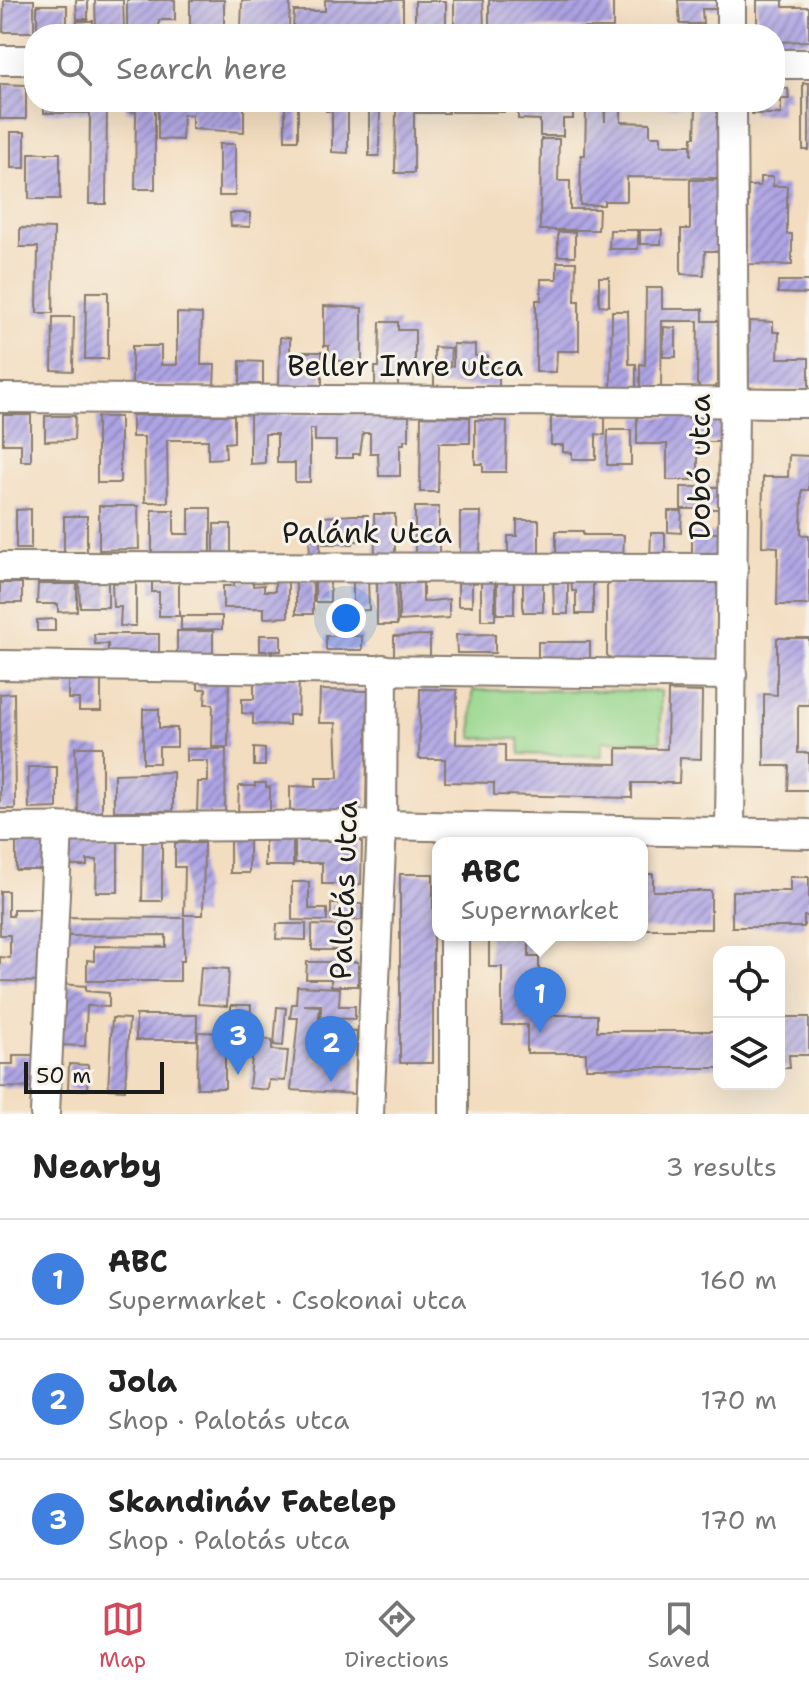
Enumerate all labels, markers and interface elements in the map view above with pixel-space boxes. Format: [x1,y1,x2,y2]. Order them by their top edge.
search box [24,24,785,112]
icon: search [52,46,96,90]
text: Search here [116,48,287,89]
street label: Beller Imre utca [287,345,523,386]
street label: Dobó utca [679,394,720,540]
street label: Palánk utca [282,512,453,553]
your location [326,598,366,638]
street label: Palotás utca [320,799,367,981]
popup [432,837,648,941]
text: ABC [461,851,521,892]
text: Supermarket [461,892,619,927]
map controls [713,946,785,1090]
button: locate [713,946,785,1018]
pin: 1 [514,967,566,1033]
pin: 3 [212,1009,264,1075]
pin: 2 [305,1016,357,1082]
button: layers [713,1018,785,1090]
scale bar [24,1058,164,1094]
text: 50 m [36,1061,91,1090]
text: Nearby [32,1143,162,1189]
text: 3 results [665,1149,777,1184]
text: ABC [108,1241,168,1282]
text: 1 [52,1262,64,1297]
text: 160 m [700,1262,777,1297]
text: Supermarket · Csokonai utca [108,1282,466,1317]
text: Jola [108,1361,177,1402]
text: 2 [49,1382,67,1417]
text: 170 m [700,1382,777,1417]
text: Shop · Palotás utca [108,1402,349,1437]
text: Skandináv Fatelep [108,1481,396,1522]
text: 3 [49,1502,67,1537]
text: 170 m [700,1502,777,1537]
text: Shop · Palotás utca [108,1522,349,1557]
tab: Map [99,1597,146,1674]
tab: Directions [344,1597,449,1674]
tab: Saved [647,1597,710,1674]

